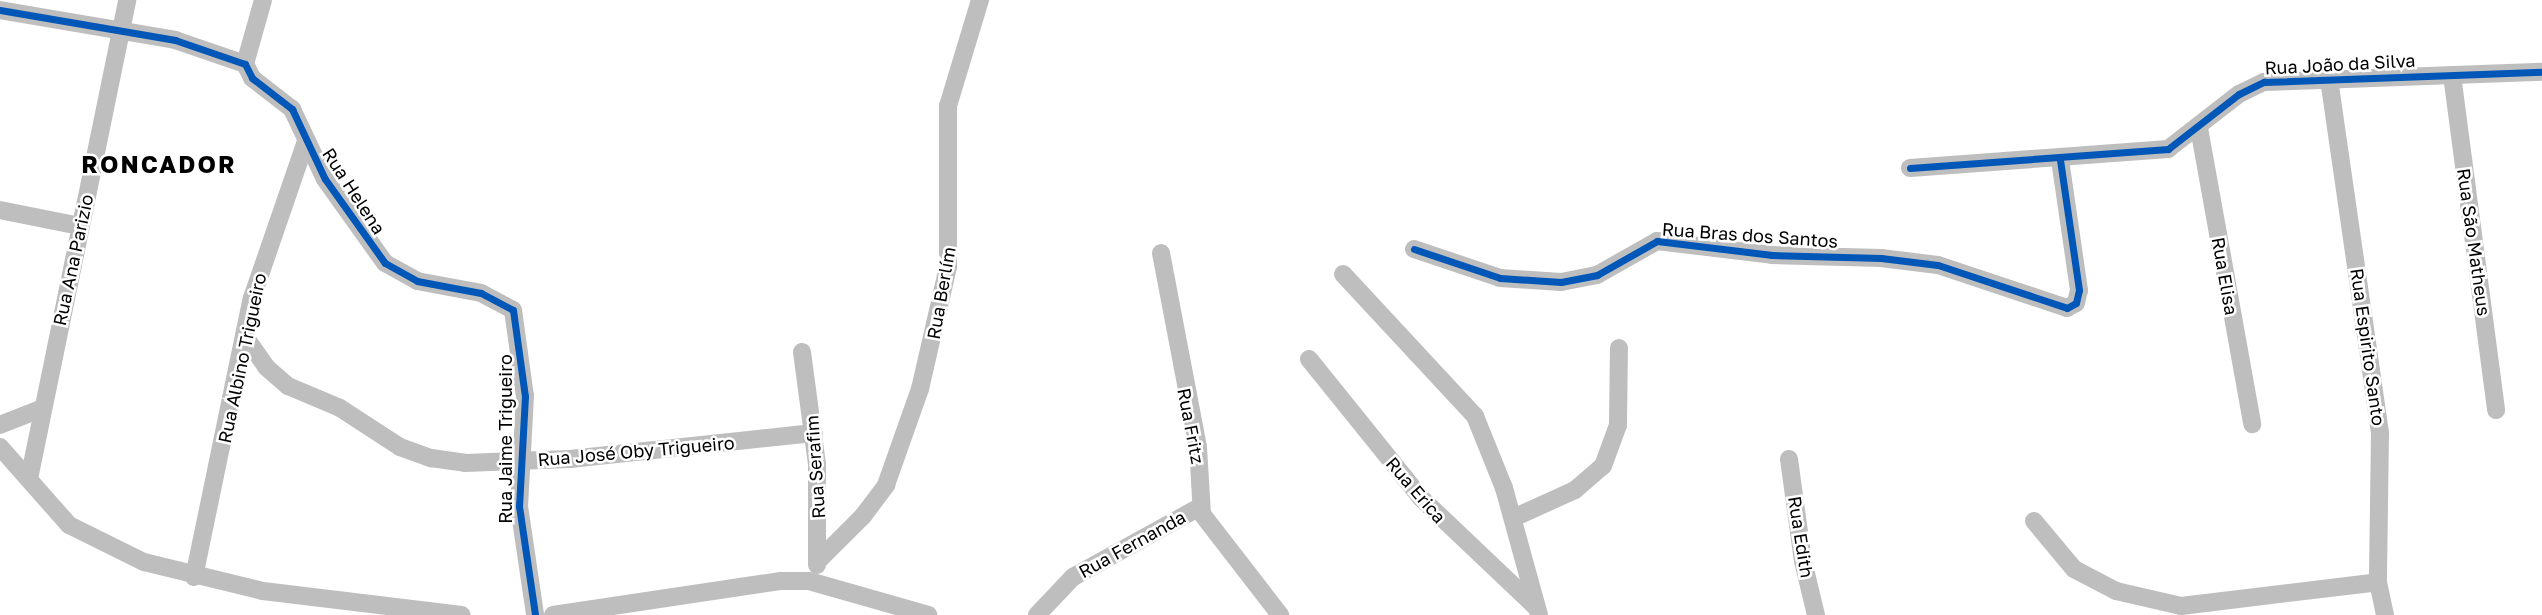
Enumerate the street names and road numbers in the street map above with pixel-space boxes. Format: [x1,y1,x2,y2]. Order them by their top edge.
street label: Rua João da Silva [2264,49,2416,79]
street label: Rua Helena [318,144,390,238]
street label: Rua São Matheus [2453,167,2495,317]
street label: Rua Ana Parizio [49,192,97,328]
street label: Rua Bras dos Santos [1661,218,1839,252]
street label: Rua Elisa [2208,235,2242,317]
street label: Rua Berlím [922,245,960,341]
street label: Rua Espirito Santo [2346,267,2390,427]
street label: Rua Albino Trigueiro [213,271,271,445]
street label: Rua Jaime Trigueiro [494,354,516,524]
street label: Rua Fritz [1173,386,1209,466]
street label: Rua Serafim [801,415,829,519]
street label: Rua José Oby Trigueiro [537,432,735,470]
street label: Rua Erica [1382,453,1450,527]
street label: Rua Edith [1784,495,1818,579]
street label: Rua Fernanda [1075,506,1189,582]

